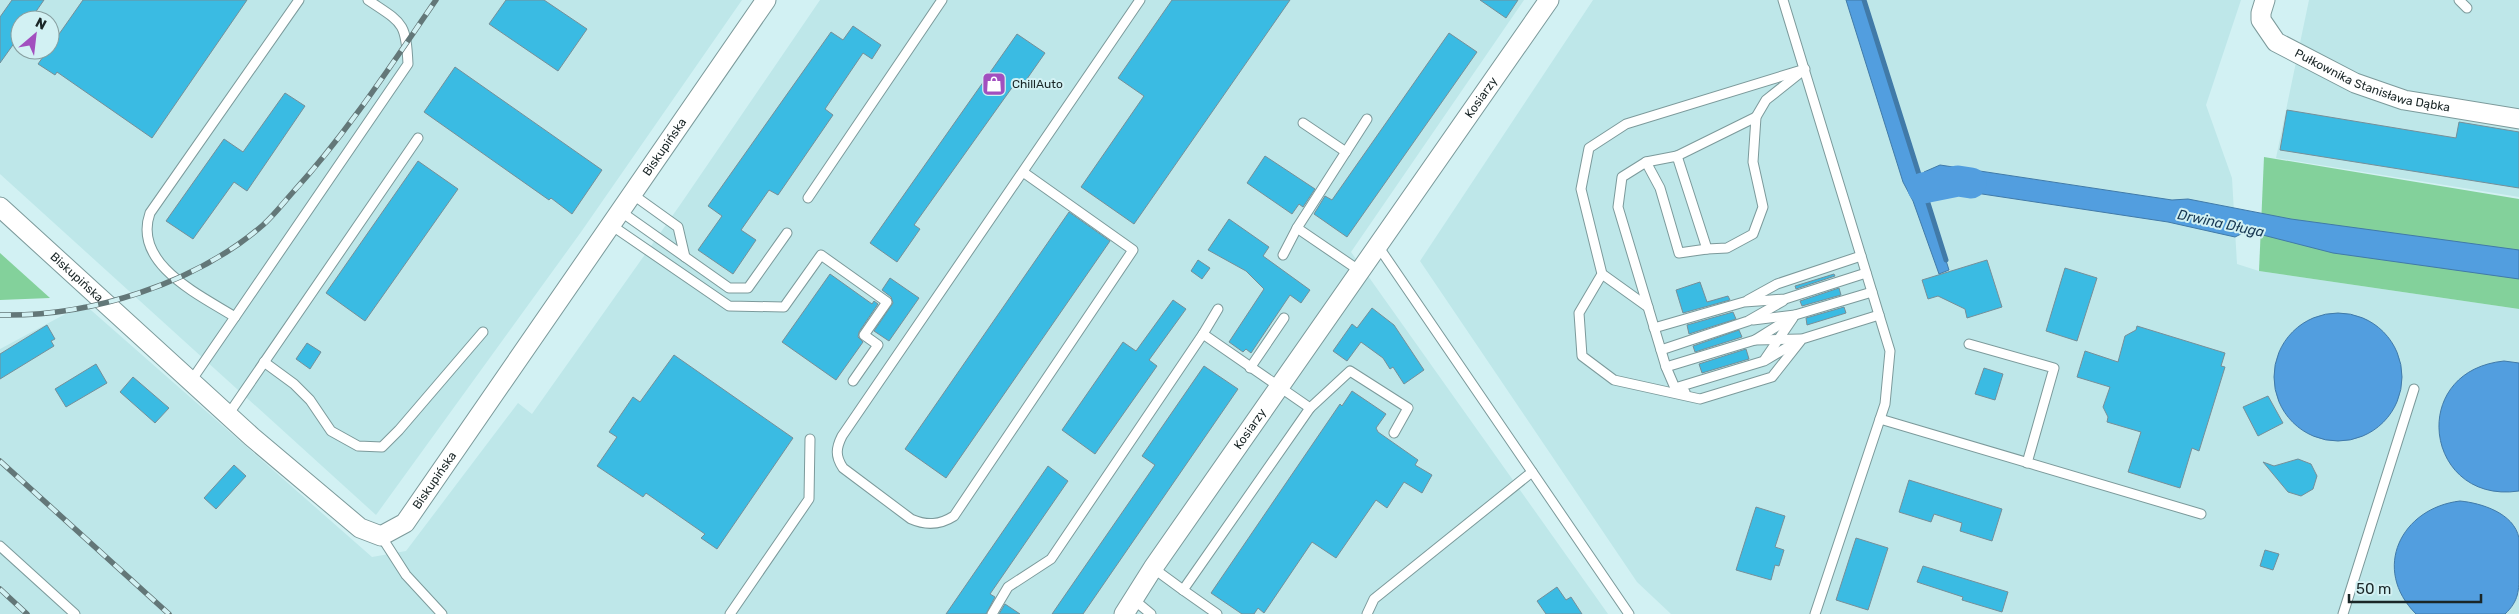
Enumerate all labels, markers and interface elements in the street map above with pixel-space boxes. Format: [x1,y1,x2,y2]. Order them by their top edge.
north arrow [10,10,60,60]
text: N [32,14,49,34]
street label: Pułkownika Stanisława Dąbka [2292,46,2451,114]
shop icon: ChillAuto [981,71,1007,97]
street label: Kosiarzy [1462,74,1500,121]
place label: ChillAuto [1012,77,1063,91]
street label: Biskupińska [640,116,689,178]
water label: Drwina Długa [2176,206,2266,241]
street label: Biskupińska [47,249,106,305]
street label: Kosiarzy [1231,405,1269,452]
street label: Biskupińska [410,449,459,512]
scale bar [2349,572,2482,604]
text: 50 m [2356,580,2391,598]

